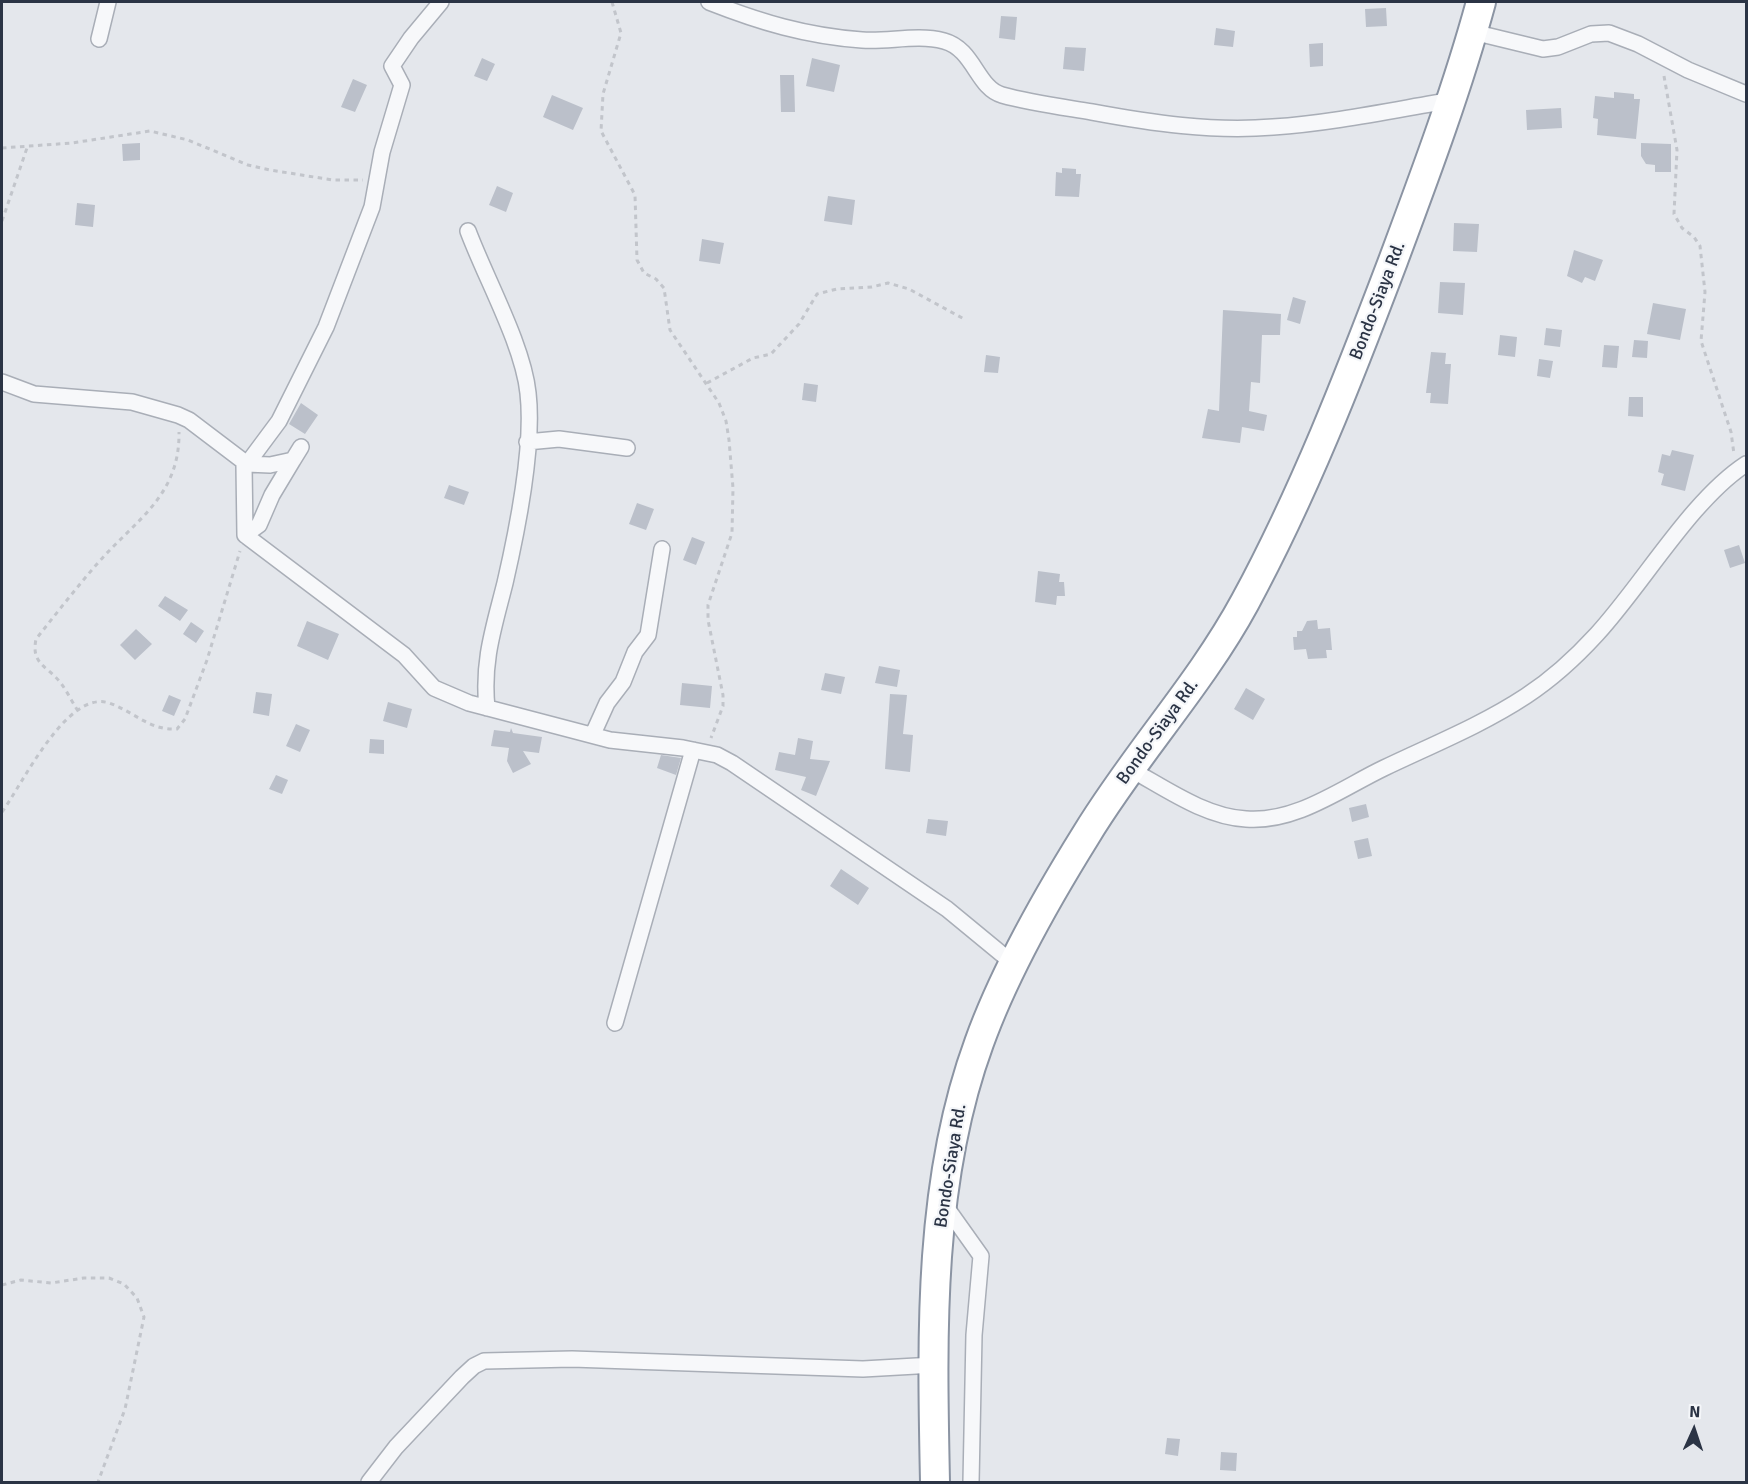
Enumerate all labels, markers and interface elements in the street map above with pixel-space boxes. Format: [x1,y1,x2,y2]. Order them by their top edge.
street label: Bondo-Siaya Rd. [1345,239,1411,363]
street label: Bondo-Siaya Rd. [1112,675,1204,789]
street label: Bondo-Siaya Rd. [931,1103,971,1229]
north arrow [1664,1400,1724,1460]
text: N [1689,1402,1701,1422]

